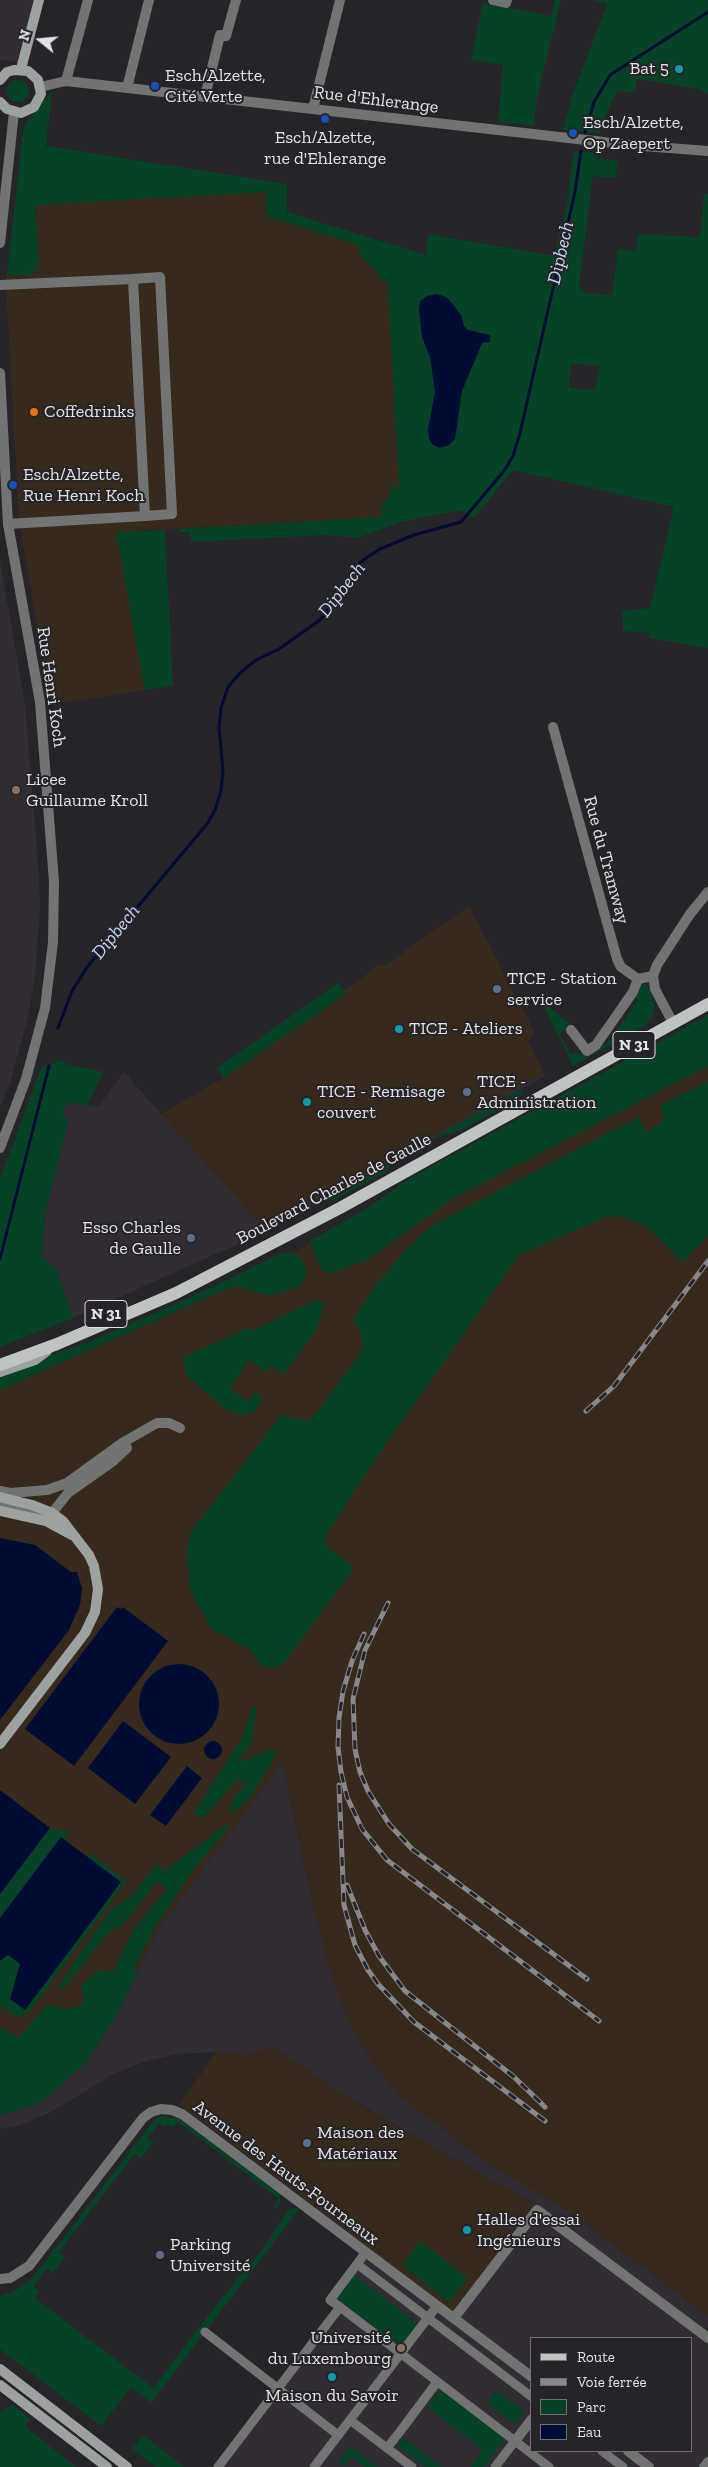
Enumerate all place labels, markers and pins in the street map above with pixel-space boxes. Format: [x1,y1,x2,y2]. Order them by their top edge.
place label: Bat 5 [629,58,669,80]
marker: Bat 5 [673,63,685,75]
place label: Esch/Alzette, Cité Verte [165,65,266,108]
marker: Esch/Alzette, Cité Verte [149,80,161,92]
place label: Esch/Alzette, Op Zaepert [583,112,684,154]
marker: Esch/Alzette, rue d'Ehlerange [319,113,331,125]
place label: Esch/Alzette, rue d'Ehlerange [264,127,386,170]
marker: Esch/Alzette, Op Zaepert [567,127,579,139]
place label: Coffedrinks [44,401,134,423]
marker: Coffedrinks [28,406,40,418]
place label: Esch/Alzette, Rue Henri Koch [23,464,144,506]
marker: Esch/Alzette, Rue Henri Koch [7,479,19,491]
place label: Licee Guillaume Kroll [26,769,148,812]
marker: Licee Guillaume Kroll [10,784,22,796]
place label: TICE - Station service [507,968,617,1011]
marker: TICE - Station service [491,983,503,995]
place label: TICE - Ateliers [409,1018,523,1040]
marker: TICE - Ateliers [393,1023,405,1035]
place label: TICE - Administration [477,1071,596,1114]
place label: TICE - Remisage couvert [317,1081,445,1124]
marker: TICE - Administration [461,1086,473,1098]
marker: TICE - Remisage couvert [301,1096,313,1108]
place label: Esso Charles de Gaulle [82,1217,181,1260]
marker: Esso Charles de Gaulle [185,1232,197,1244]
place label: Maison des Matériaux [317,2122,404,2164]
marker: Maison des Matériaux [301,2137,313,2149]
place label: Halles d'essai Ingénieurs [477,2209,580,2252]
marker: Halles d'essai Ingénieurs [461,2224,473,2236]
place label: Parking Université [170,2234,251,2276]
marker: Parking Université [154,2249,166,2261]
place label: Université du Luxembourg [268,2327,391,2370]
marker: Université du Luxembourg [395,2342,407,2354]
marker: Maison du Savoir [326,2371,338,2383]
place label: Maison du Savoir [265,2385,399,2407]

